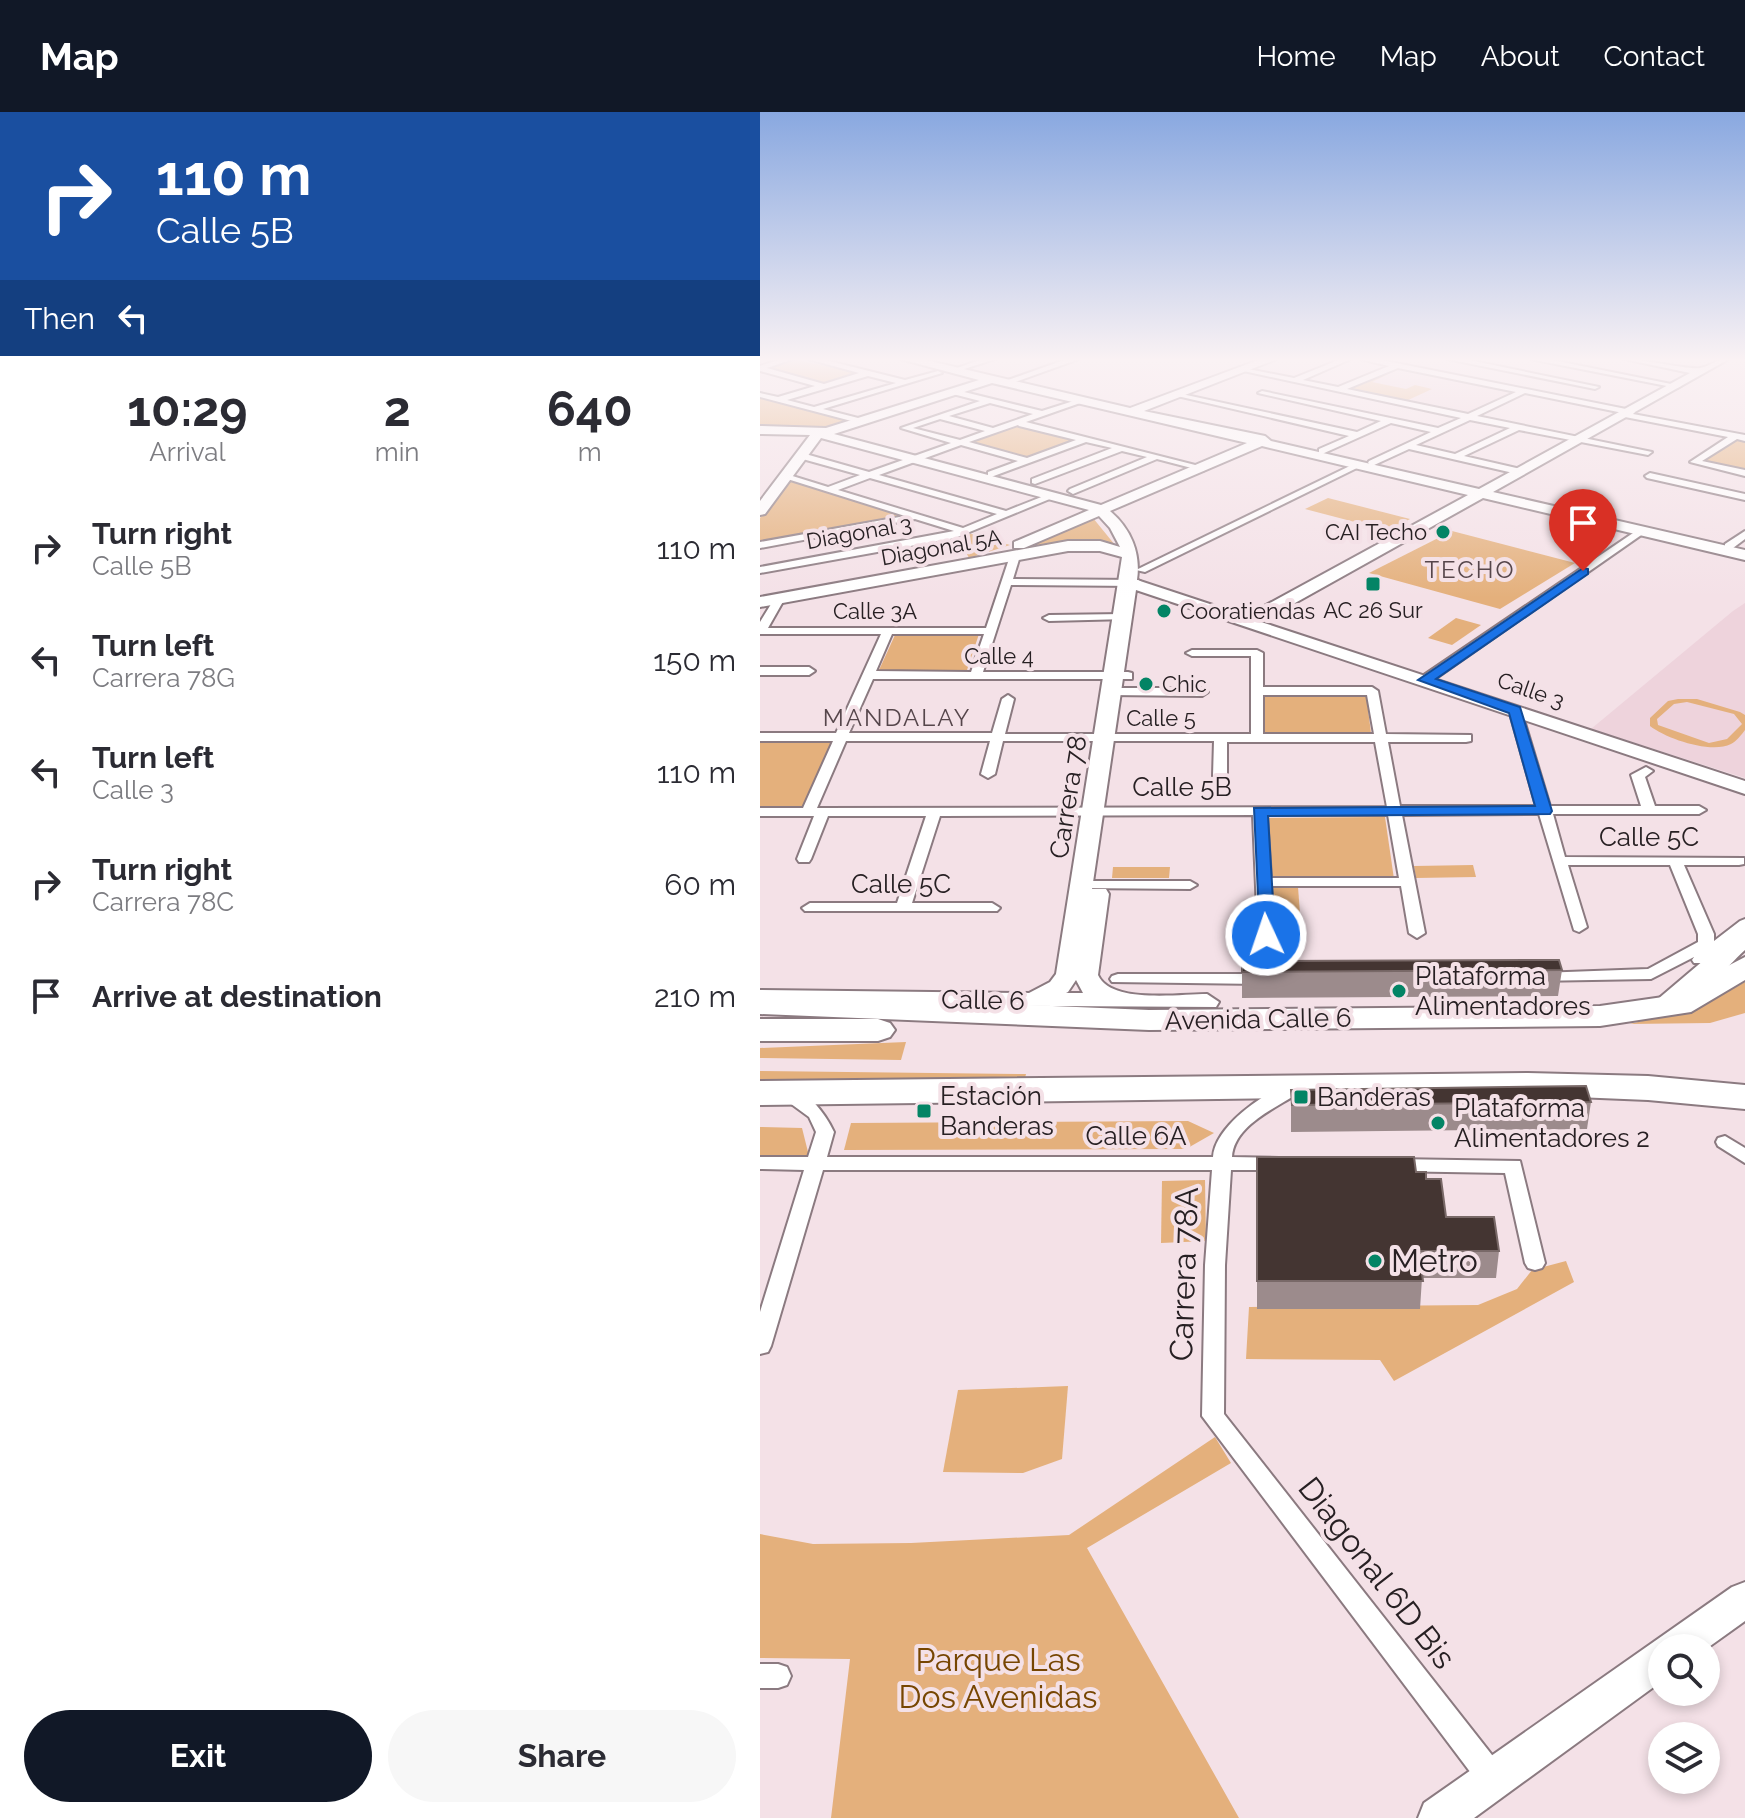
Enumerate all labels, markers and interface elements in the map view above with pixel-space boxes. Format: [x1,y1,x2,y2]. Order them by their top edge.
text: Map [40,34,119,79]
text: Home [1256,40,1336,73]
text: Map [1380,40,1437,73]
text: About [1481,40,1560,73]
text: Contact [1604,40,1705,73]
text: 110 m [156,142,311,208]
icon: right [24,144,128,248]
text: Calle 5B [156,209,294,251]
icon: left [111,296,155,340]
text: Then [24,301,95,336]
text: 10:29 [127,381,248,437]
text: 2 [384,381,411,437]
text: 640 [547,381,633,437]
text: Arrival [149,437,226,467]
text: min [375,437,420,467]
text: m [578,437,602,467]
pin [1549,489,1617,571]
icon: arrive [1561,501,1605,545]
street label: Diagonal 3 [804,510,914,554]
text: Turn right [92,516,232,551]
place label: CAI Techo [1325,519,1427,545]
marker: CAI Techo [1434,523,1452,541]
street label: Diagonal 5A [879,524,1003,570]
icon: right [24,526,68,570]
text: 110 m [657,531,736,566]
text: Calle 5B [92,551,192,581]
district label: TECHO [1424,555,1516,584]
marker: AC 26 Sur [1364,575,1382,593]
place label: AC 26 Sur [1323,597,1423,623]
street label: Calle 3A [833,598,917,624]
place label: Cooratiendas [1180,598,1315,624]
marker: Cooratiendas [1155,602,1173,620]
text: Turn left [92,628,214,663]
icon: left [24,638,68,682]
text: 150 m [653,643,736,678]
street label: Calle 4 [964,643,1034,669]
text: Carrera 78G [92,663,235,693]
street label: Calle 3 [1494,666,1568,714]
place label: Chic [1162,671,1207,697]
marker: Chic [1137,675,1155,693]
district label: MANDALAY [823,703,971,732]
street label: Calle 5 [1126,705,1196,731]
street label: Carrera 78 [1043,733,1093,861]
text: Turn left [92,740,214,775]
icon: left [24,750,68,794]
text: 110 m [657,755,736,790]
street label: Calle 5B [1132,772,1232,802]
text: Calle 3 [92,775,174,805]
street label: Calle 5C [1599,822,1699,852]
text: Turn right [92,852,232,887]
icon: right [24,862,68,906]
text: 60 m [664,867,736,902]
street label: Calle 5C [851,869,951,899]
text: Carrera 78C [92,887,234,917]
position arrow [1224,893,1308,977]
place label: Plataforma Alimentadores [1415,961,1591,1021]
icon: arrive [24,974,68,1018]
text: Arrive at destination [92,979,382,1014]
text: 210 m [654,979,736,1014]
marker: Plataforma Alimentadores [1390,982,1408,1000]
street label: Calle 6 [941,984,1025,1016]
street label: Avenida Calle 6 [1164,1002,1352,1036]
place label: Estación Banderas [940,1081,1054,1141]
place label: Banderas [1317,1082,1431,1112]
marker: Banderas [1292,1088,1310,1106]
place label: Plataforma Alimentadores 2 [1454,1093,1650,1153]
marker: Estación Banderas [915,1102,933,1120]
marker: Plataforma Alimentadores 2 [1429,1114,1447,1132]
street label: Calle 6A [1086,1121,1187,1151]
street label: Carrera 78A [1162,1186,1205,1362]
place label: Metro [1391,1242,1478,1279]
marker: Metro [1366,1252,1384,1270]
street label: Diagonal 6D Bis [1291,1470,1463,1676]
map controls [1648,1634,1720,1794]
button: search [1648,1634,1720,1706]
park label: Parque Las Dos Avenidas [899,1641,1097,1715]
button: Exit [24,1710,372,1802]
button: Share [388,1710,736,1802]
button: layers [1648,1722,1720,1794]

